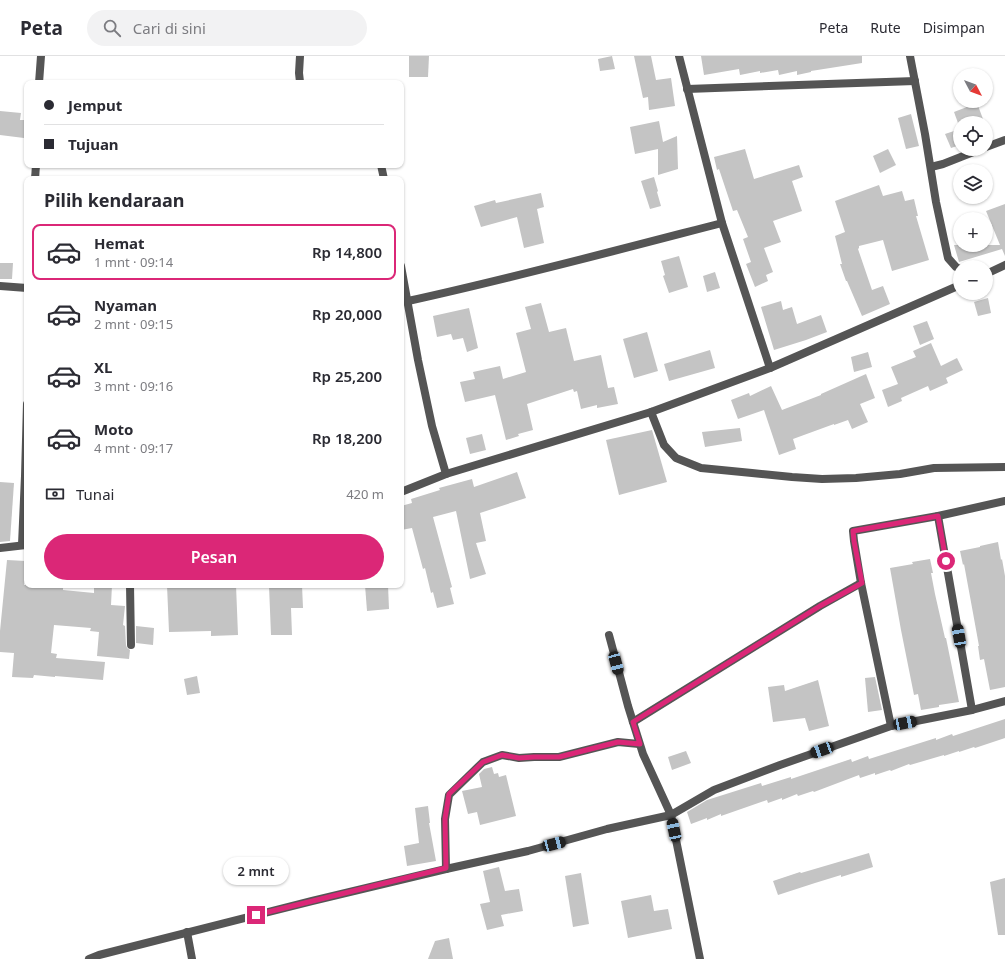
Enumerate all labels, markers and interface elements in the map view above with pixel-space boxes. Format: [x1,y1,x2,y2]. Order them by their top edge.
search box [87,10,367,46]
text: Peta [20,15,63,41]
icon: search [101,17,123,39]
text: Cari di sini [133,18,206,38]
text: Peta [819,18,848,37]
text: Rute [870,18,901,37]
text: Disimpan [923,18,985,37]
north arrow [953,68,993,108]
map controls [953,68,993,300]
text: Jemput [68,95,122,115]
button: locate [953,116,993,156]
text: Tujuan [68,134,119,154]
button: layers [953,164,993,204]
text: Pilih kendaraan [44,188,184,212]
button: + [953,212,993,252]
text: Hemat [94,233,145,253]
icon: car [46,234,82,270]
text: Rp 14,800 [312,242,382,262]
text: 1 mnt · 09:14 [94,253,173,271]
button: − [953,260,993,300]
text: Nyaman [94,295,157,315]
icon: car [46,296,82,332]
text: Rp 20,000 [312,304,382,324]
text: 2 mnt · 09:15 [94,315,173,333]
text: XL [94,357,112,377]
icon: car [46,358,82,394]
text: Rp 25,200 [312,366,382,386]
text: 3 mnt · 09:16 [94,377,173,395]
text: Moto [94,419,133,439]
icon: car [46,420,82,456]
text: Rp 18,200 [312,428,382,448]
text: 4 mnt · 09:17 [94,439,173,457]
icon: cash [44,483,66,505]
text: Tunai [76,484,114,504]
text: 420 m [346,485,384,503]
button: Pesan [44,534,384,580]
route start [937,552,955,570]
car [951,623,967,649]
car [607,650,625,676]
car [892,715,918,731]
car [809,740,835,760]
car [666,817,682,843]
car [541,835,567,853]
callout: 2 mnt [223,857,289,885]
text: 2 mnt [238,862,274,880]
route end [247,906,265,924]

